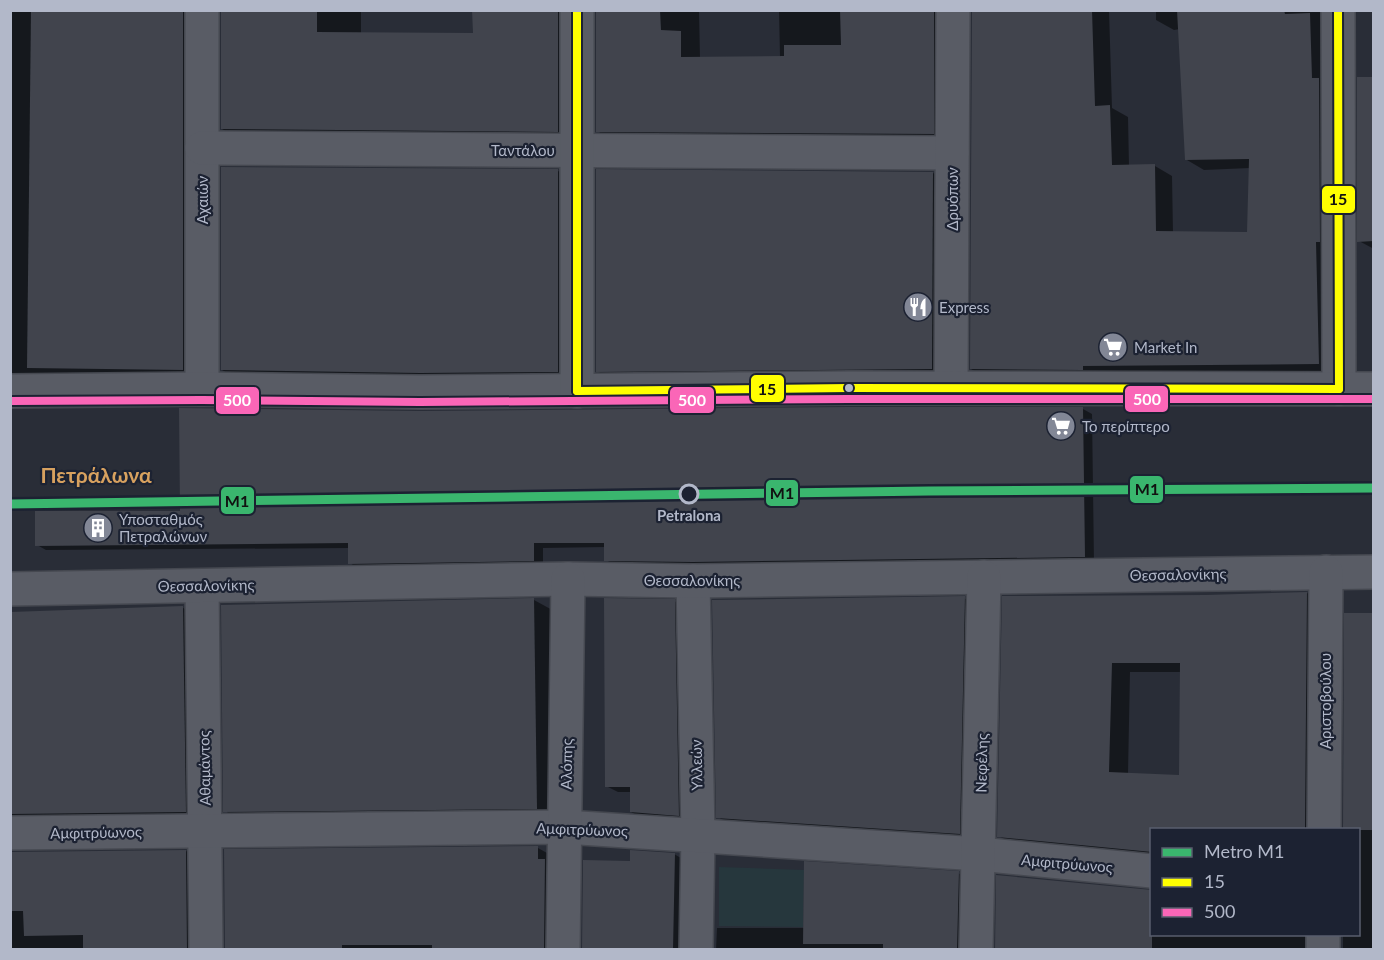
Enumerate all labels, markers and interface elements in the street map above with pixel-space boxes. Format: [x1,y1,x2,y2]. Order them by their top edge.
street label: Ταντάλου [491,141,555,159]
street label: Δρυόπων [943,167,961,231]
street label: Αχαιών [193,175,211,224]
line badge: 15 [1321,185,1356,214]
text: 15 [1329,189,1347,208]
restaurant icon: Express [902,291,934,323]
place label: Express [939,298,990,316]
supermarket icon: Market In [1097,331,1129,363]
place label: Market In [1134,338,1197,356]
line badge: 15 [750,374,785,403]
text: 15 [758,379,776,398]
unlabelled marker [843,382,855,394]
line badge: 500 [1124,385,1169,413]
line badge: 500 [215,386,260,415]
line badge: 500 [669,386,715,414]
text: 500 [1133,389,1161,408]
text: 500 [223,390,251,409]
text: 500 [678,390,706,409]
supermarket icon: Το περίπτερο [1045,410,1077,442]
place label: Το περίπτερο [1082,417,1170,435]
district label: Πετράλωνα [40,462,152,487]
line badge: Μ1 [1129,475,1164,504]
line badge: Μ1 [765,479,799,507]
text: Μ1 [1135,479,1159,498]
text: Μ1 [770,483,794,502]
marker: Petralona [679,484,699,504]
line badge: Μ1 [220,486,255,515]
text: Μ1 [225,491,249,510]
place label: Petralona [657,506,721,524]
place label: Υποσταθμός Πετραλώνων [119,510,207,545]
building icon: Υποσταθμός Πετραλώνων [82,512,114,544]
street label: Θεσσαλονίκης [1130,564,1226,584]
street label: Θεσσαλονίκης [644,571,740,589]
street label: Θεσσαλονίκης [158,575,254,595]
street label: Αριστοβούλου [1316,653,1334,749]
street label: Αθαμάντος [194,730,214,806]
street label: Νεφέλης [971,733,991,793]
street label: Αλόπης [557,738,575,790]
street label: Υλλεών [687,739,705,791]
street label: Αμφιτρύωνος [536,818,628,840]
street label: Αμφιτρύωνος [50,822,142,842]
legend [1150,828,1360,936]
text: Metro Μ1 [1204,840,1284,862]
street label: Αμφιτρύωνος [1021,850,1113,876]
text: 15 [1204,870,1225,892]
text: 500 [1204,900,1235,922]

